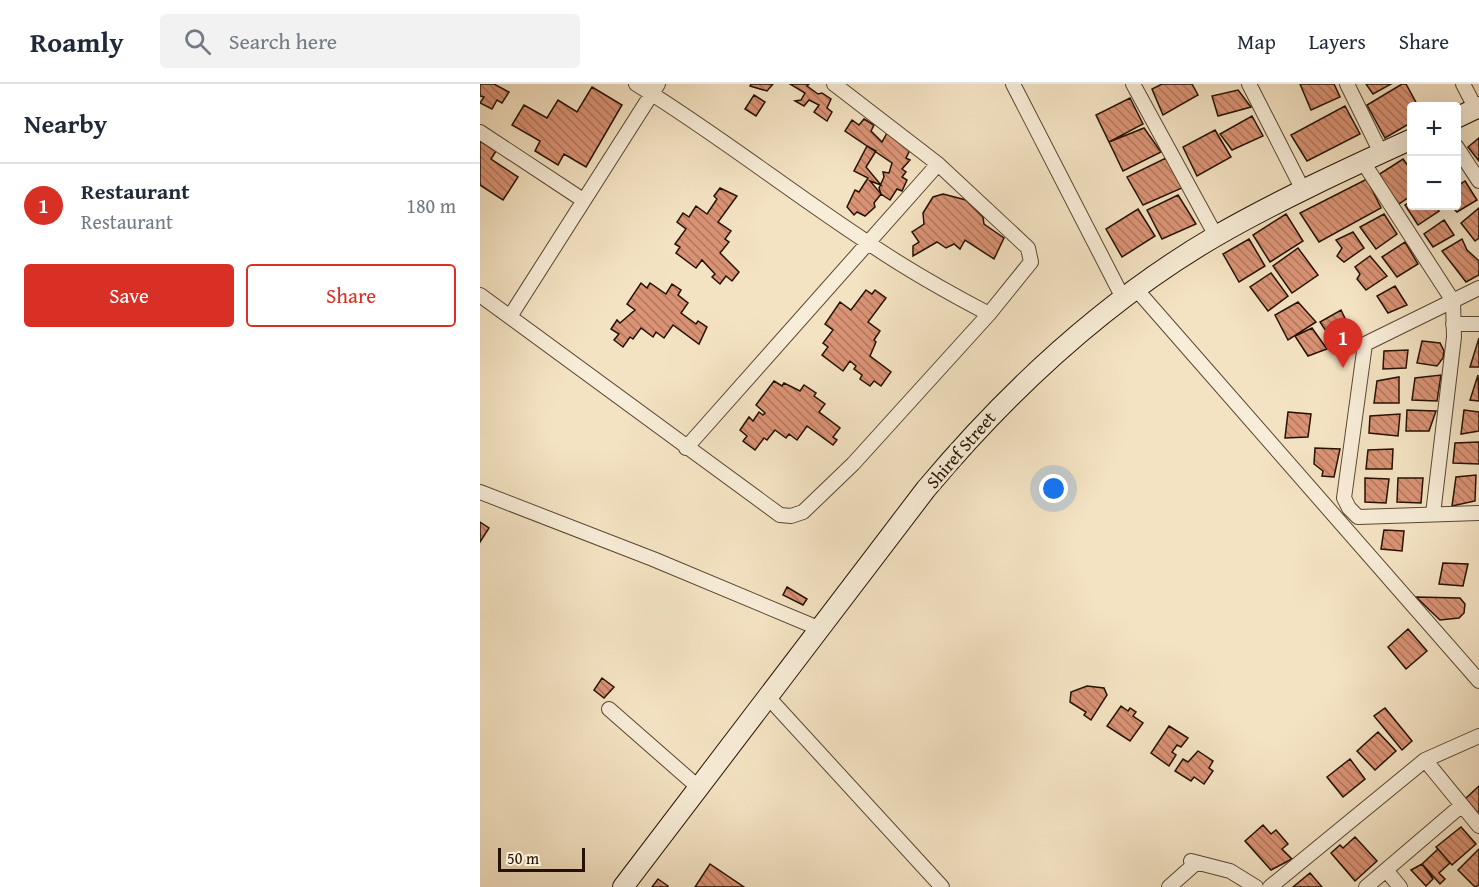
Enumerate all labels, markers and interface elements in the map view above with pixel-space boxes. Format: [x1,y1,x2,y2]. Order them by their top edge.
search box [160,14,580,68]
text: Roamly [30,21,124,62]
icon: search [181,25,214,58]
text: Search here [229,25,337,57]
text: Map [1237,26,1276,57]
text: Layers [1309,26,1366,57]
text: Share [1399,26,1449,57]
map controls [1407,102,1461,210]
button: + [1407,102,1461,156]
text: Nearby [24,104,107,143]
button: − [1407,156,1461,210]
text: Restaurant [81,175,190,207]
text: 1 [38,191,49,220]
text: 180 m [406,191,456,220]
text: Restaurant [81,207,173,236]
button: Save [24,264,234,327]
button: Share [246,264,456,327]
pin: 1 [1324,318,1362,368]
street label: Shiref Street [919,405,1002,494]
your location [1039,474,1068,503]
scale bar [498,845,585,872]
text: 50 m [507,846,539,870]

